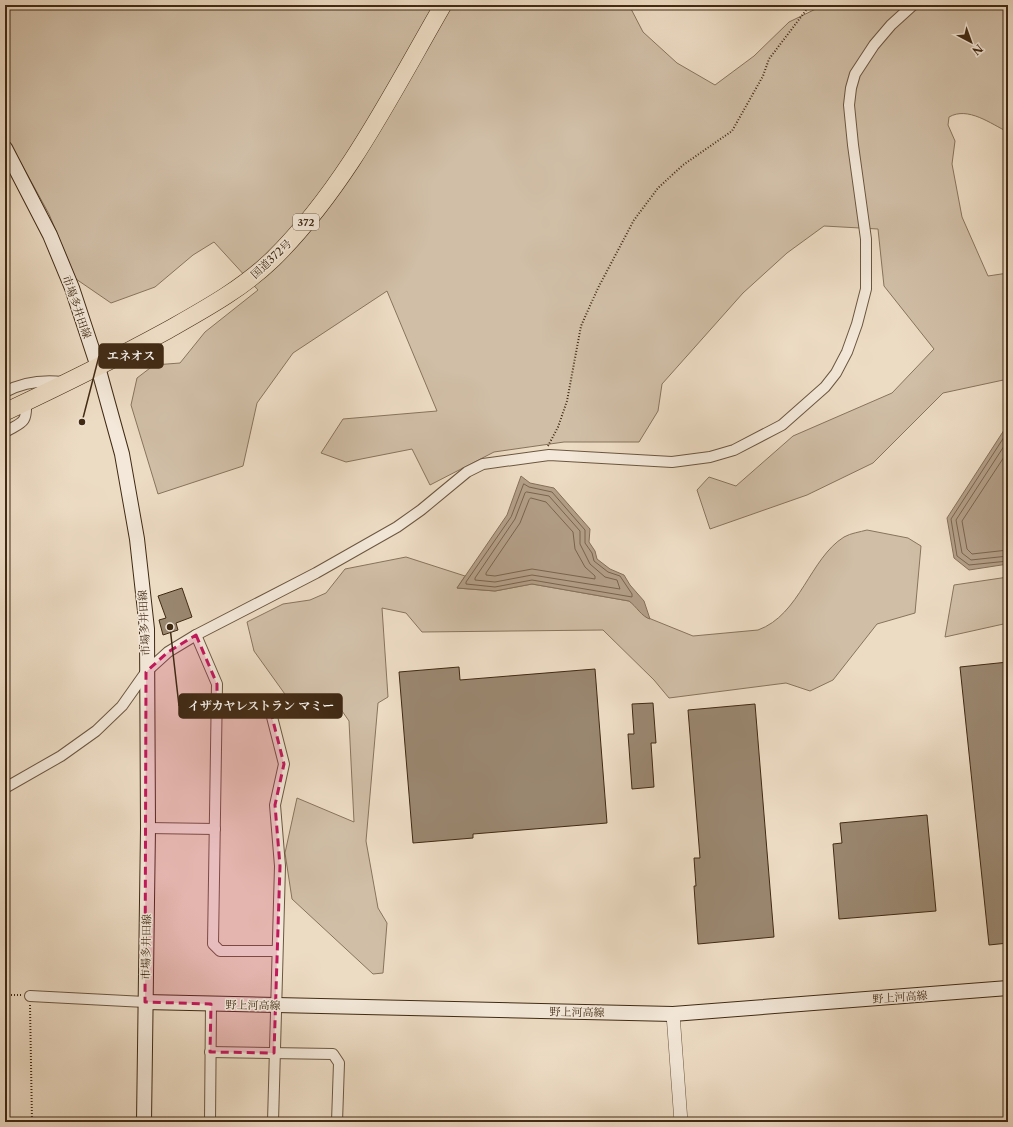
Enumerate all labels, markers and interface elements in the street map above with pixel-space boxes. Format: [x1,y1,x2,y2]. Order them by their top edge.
north arrow [951,22,991,62]
text: N [969,41,986,58]
road number: 372 [293,214,319,230]
street label: 国道372号 [248,237,294,281]
street label: 市場多井田線 [60,274,94,340]
callout: エネオス [99,344,163,368]
text: エネオス [107,348,155,363]
street label: 市場多井田線 [135,590,153,656]
callout: イザカヤレストラン マミー [179,694,342,718]
text: イザカヤレストラン マミー [188,698,334,713]
street label: 市場多井田線 [138,914,154,980]
street label: 野上河高線 [872,988,928,1006]
street label: 野上河高線 [225,998,281,1012]
street label: 野上河高線 [549,1005,605,1019]

